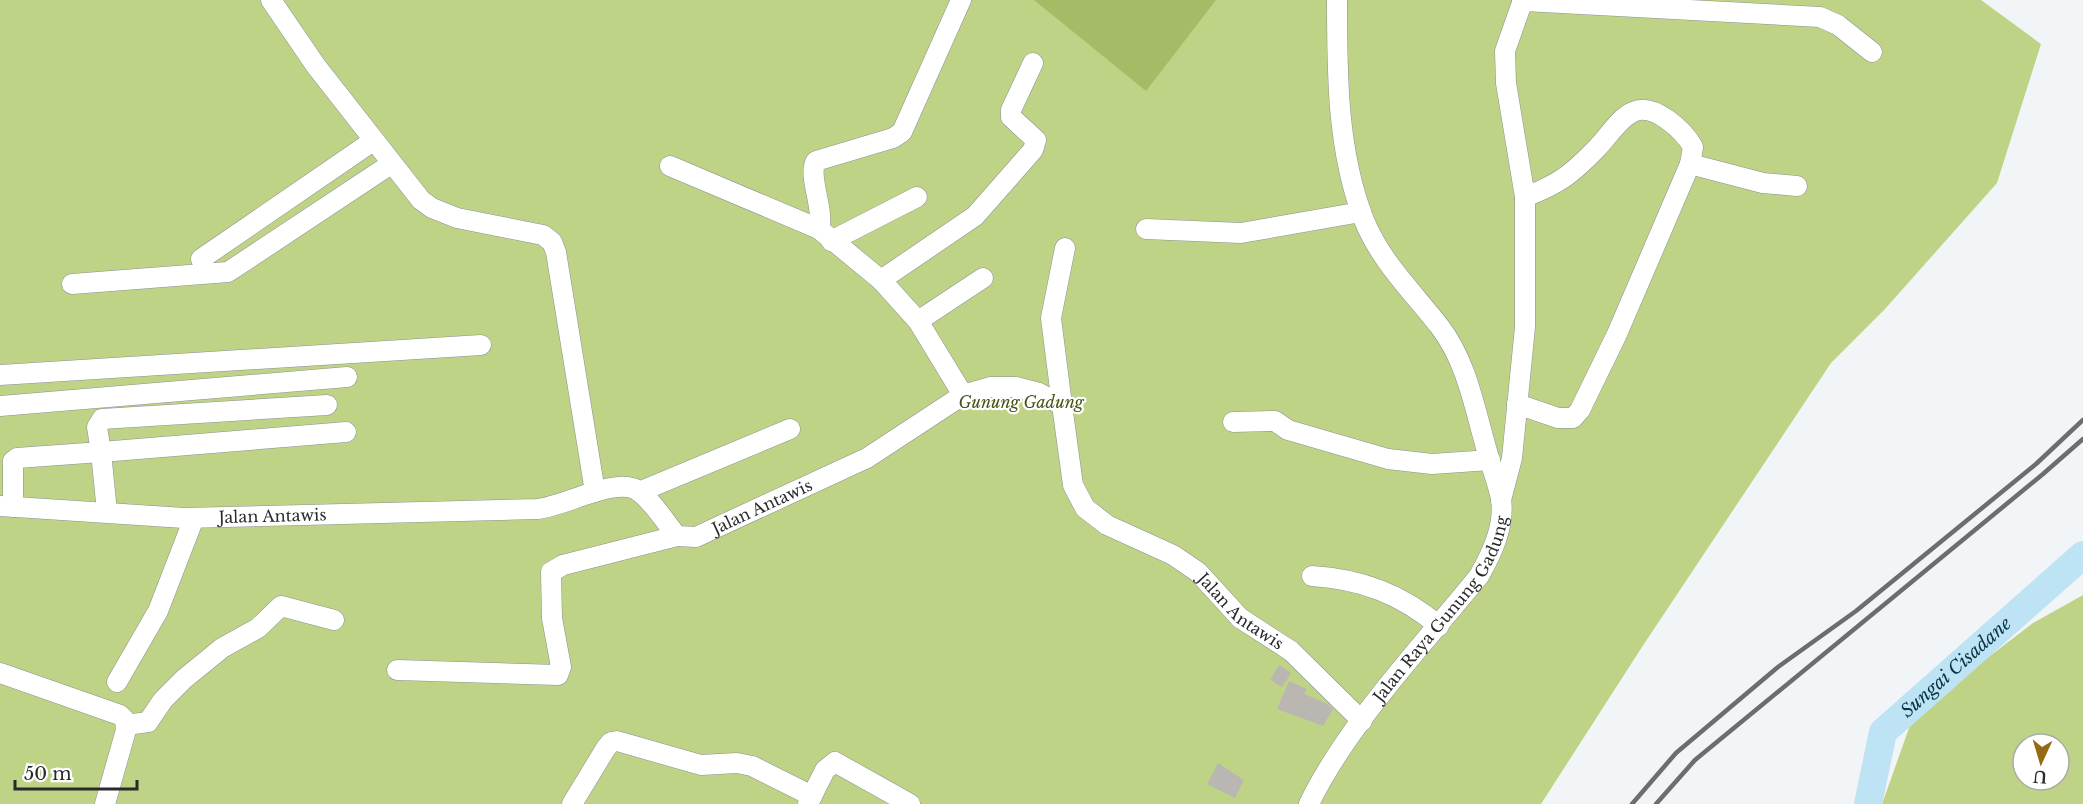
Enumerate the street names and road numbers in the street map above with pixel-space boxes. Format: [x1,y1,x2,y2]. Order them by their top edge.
street label: Jalan Antawis [707,475,815,539]
street label: Jalan Antawis [216,504,327,527]
street label: Jalan Raya Gunung Gadung [1367,514,1512,708]
street label: Jalan Antawis [1192,567,1288,654]

